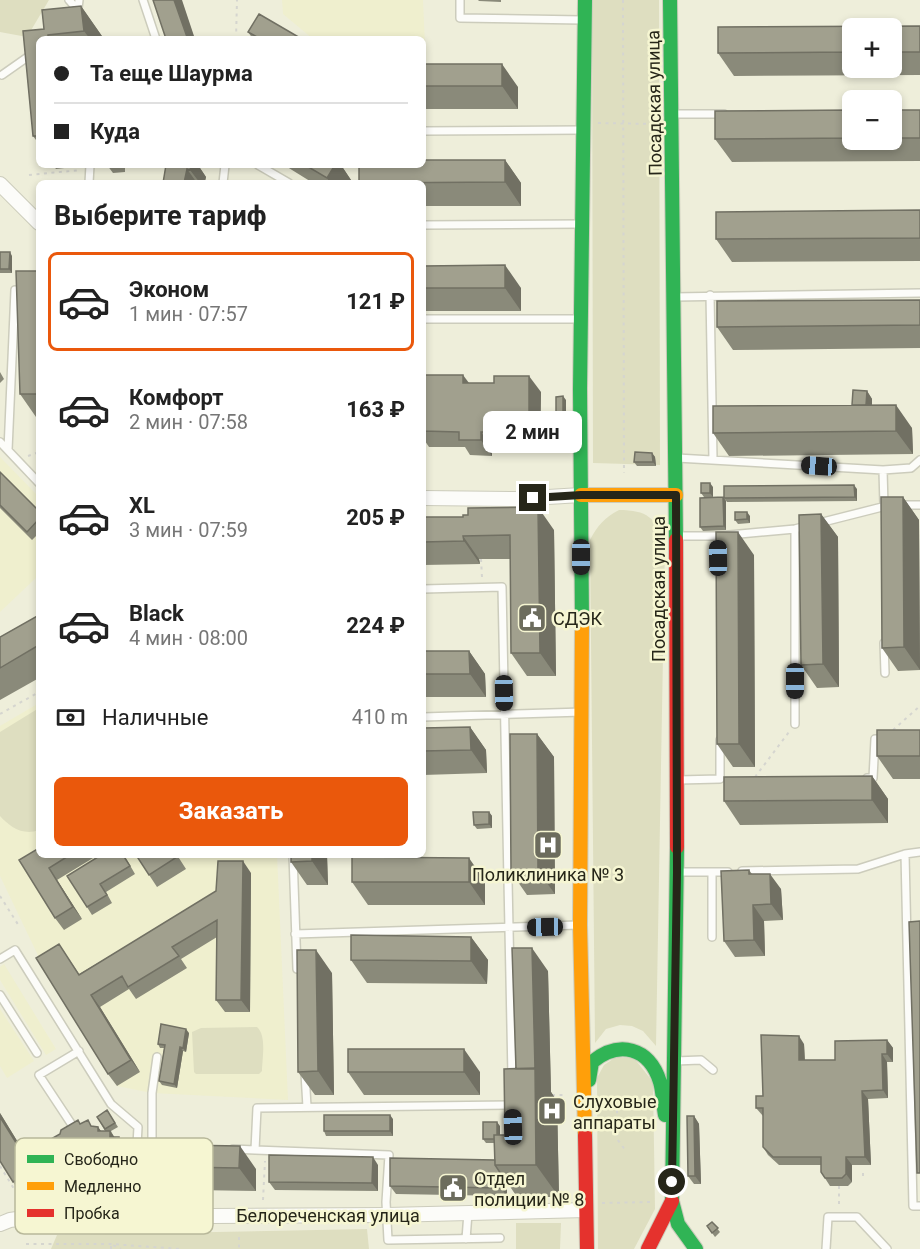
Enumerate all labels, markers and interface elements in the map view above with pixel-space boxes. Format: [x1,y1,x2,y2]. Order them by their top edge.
map controls [842,18,902,150]
button: + [842,18,902,78]
street label: Посадская улица [642,30,666,176]
text: Та еще Шаурма [90,61,253,86]
button: − [842,90,902,150]
text: Куда [90,119,140,144]
text: Выберите тариф [54,200,266,232]
icon: car [57,275,111,329]
text: Эконом [129,277,209,302]
text: 121 ₽ [346,289,405,314]
text: 1 мин · 07:57 [129,302,248,326]
icon: car [57,383,111,437]
text: Комфорт [129,385,224,410]
text: 163 ₽ [346,397,405,422]
text: 2 мин · 07:58 [129,410,248,434]
callout: 2 мин [484,411,582,453]
text: 2 мин [505,420,560,444]
car [800,456,838,476]
route end [519,484,546,511]
icon: car [57,491,111,545]
text: XL [129,493,155,518]
text: 205 ₽ [346,505,405,530]
street label: Посадская улица [648,516,669,662]
text: 3 мин · 07:59 [129,518,248,542]
car [572,539,590,575]
car [709,540,727,576]
icon: car [57,599,111,653]
text: Black [129,601,184,626]
public building icon: СДЭК [516,602,548,634]
place label: СДЭК [553,608,602,629]
text: 224 ₽ [346,613,405,638]
text: 4 мин · 08:00 [129,626,248,650]
car [786,663,804,699]
car [495,675,513,711]
icon: cash [54,701,87,734]
text: Наличные [102,705,208,730]
text: 410 m [352,705,408,729]
button: Заказать [54,777,408,846]
hospital icon: Поликлиника № 3 [532,829,564,861]
place label: Поликлиника № 3 [472,864,624,885]
car [527,918,563,936]
place label: Слуховые аппараты [573,1091,656,1133]
hospital icon: Слуховые аппараты [536,1095,568,1127]
car [503,1109,523,1145]
legend [15,1138,213,1234]
text: Свободно [64,1150,138,1169]
place label: Отдел полиции № 8 [474,1168,584,1210]
route start [658,1168,685,1195]
public building icon: Отдел полиции № 8 [437,1172,469,1204]
text: Медленно [64,1177,141,1196]
text: Пробка [64,1204,120,1223]
street label: Белореченская улица [236,1205,420,1226]

